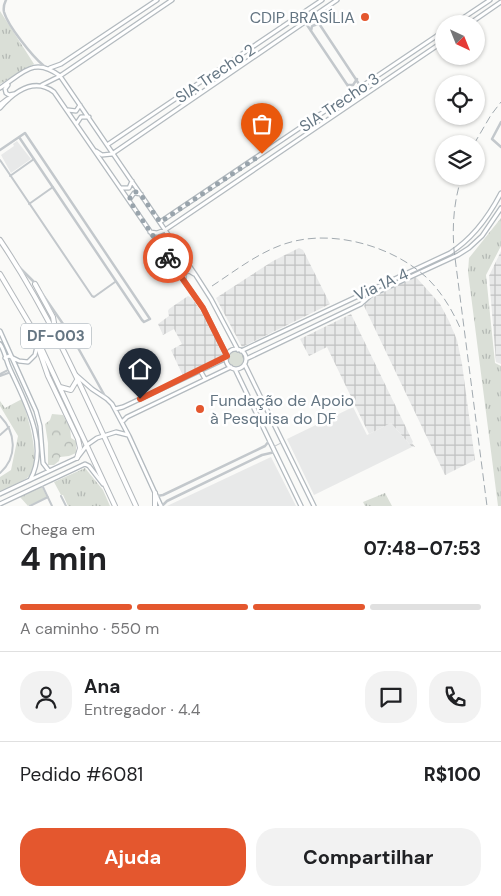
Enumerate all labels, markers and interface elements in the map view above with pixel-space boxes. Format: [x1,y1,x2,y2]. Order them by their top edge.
place label: CDIP BRASÍLIA [250,7,355,28]
marker: CDIP BRASÍLIA [359,11,371,23]
north arrow [435,15,485,65]
map controls [435,15,485,185]
street label: SIA Trecho 2 [171,39,259,108]
street label: SIA Trecho 3 [295,68,383,137]
button: locate [435,75,485,125]
pin [241,103,283,154]
icon: bag [248,110,276,138]
button: layers [435,135,485,185]
courier [143,233,193,283]
icon: bike [154,244,182,272]
street label: Via 1A 4 [351,263,412,306]
road number: DF-003 [21,324,91,348]
pin [119,348,161,399]
icon: home [126,355,154,383]
place label: Fundação de Apoio à Pesquisa do DF [210,390,354,429]
marker: Fundação de Apoio à Pesquisa do DF [194,403,206,415]
text: Chega em [20,519,95,540]
text: 07:48–07:53 [364,536,481,561]
text: 4 min [20,538,107,580]
text: A caminho · 550 m [20,618,159,639]
button: person [20,671,72,723]
button: chat [365,671,417,723]
button: phone [429,671,481,723]
text: Ana [84,674,120,699]
text: Entregador · 4.4 [84,699,201,720]
text: Pedido #6081 [20,762,143,787]
text: R$100 [424,762,481,787]
button: Ajuda [20,828,246,886]
button: Compartilhar [256,828,481,886]

